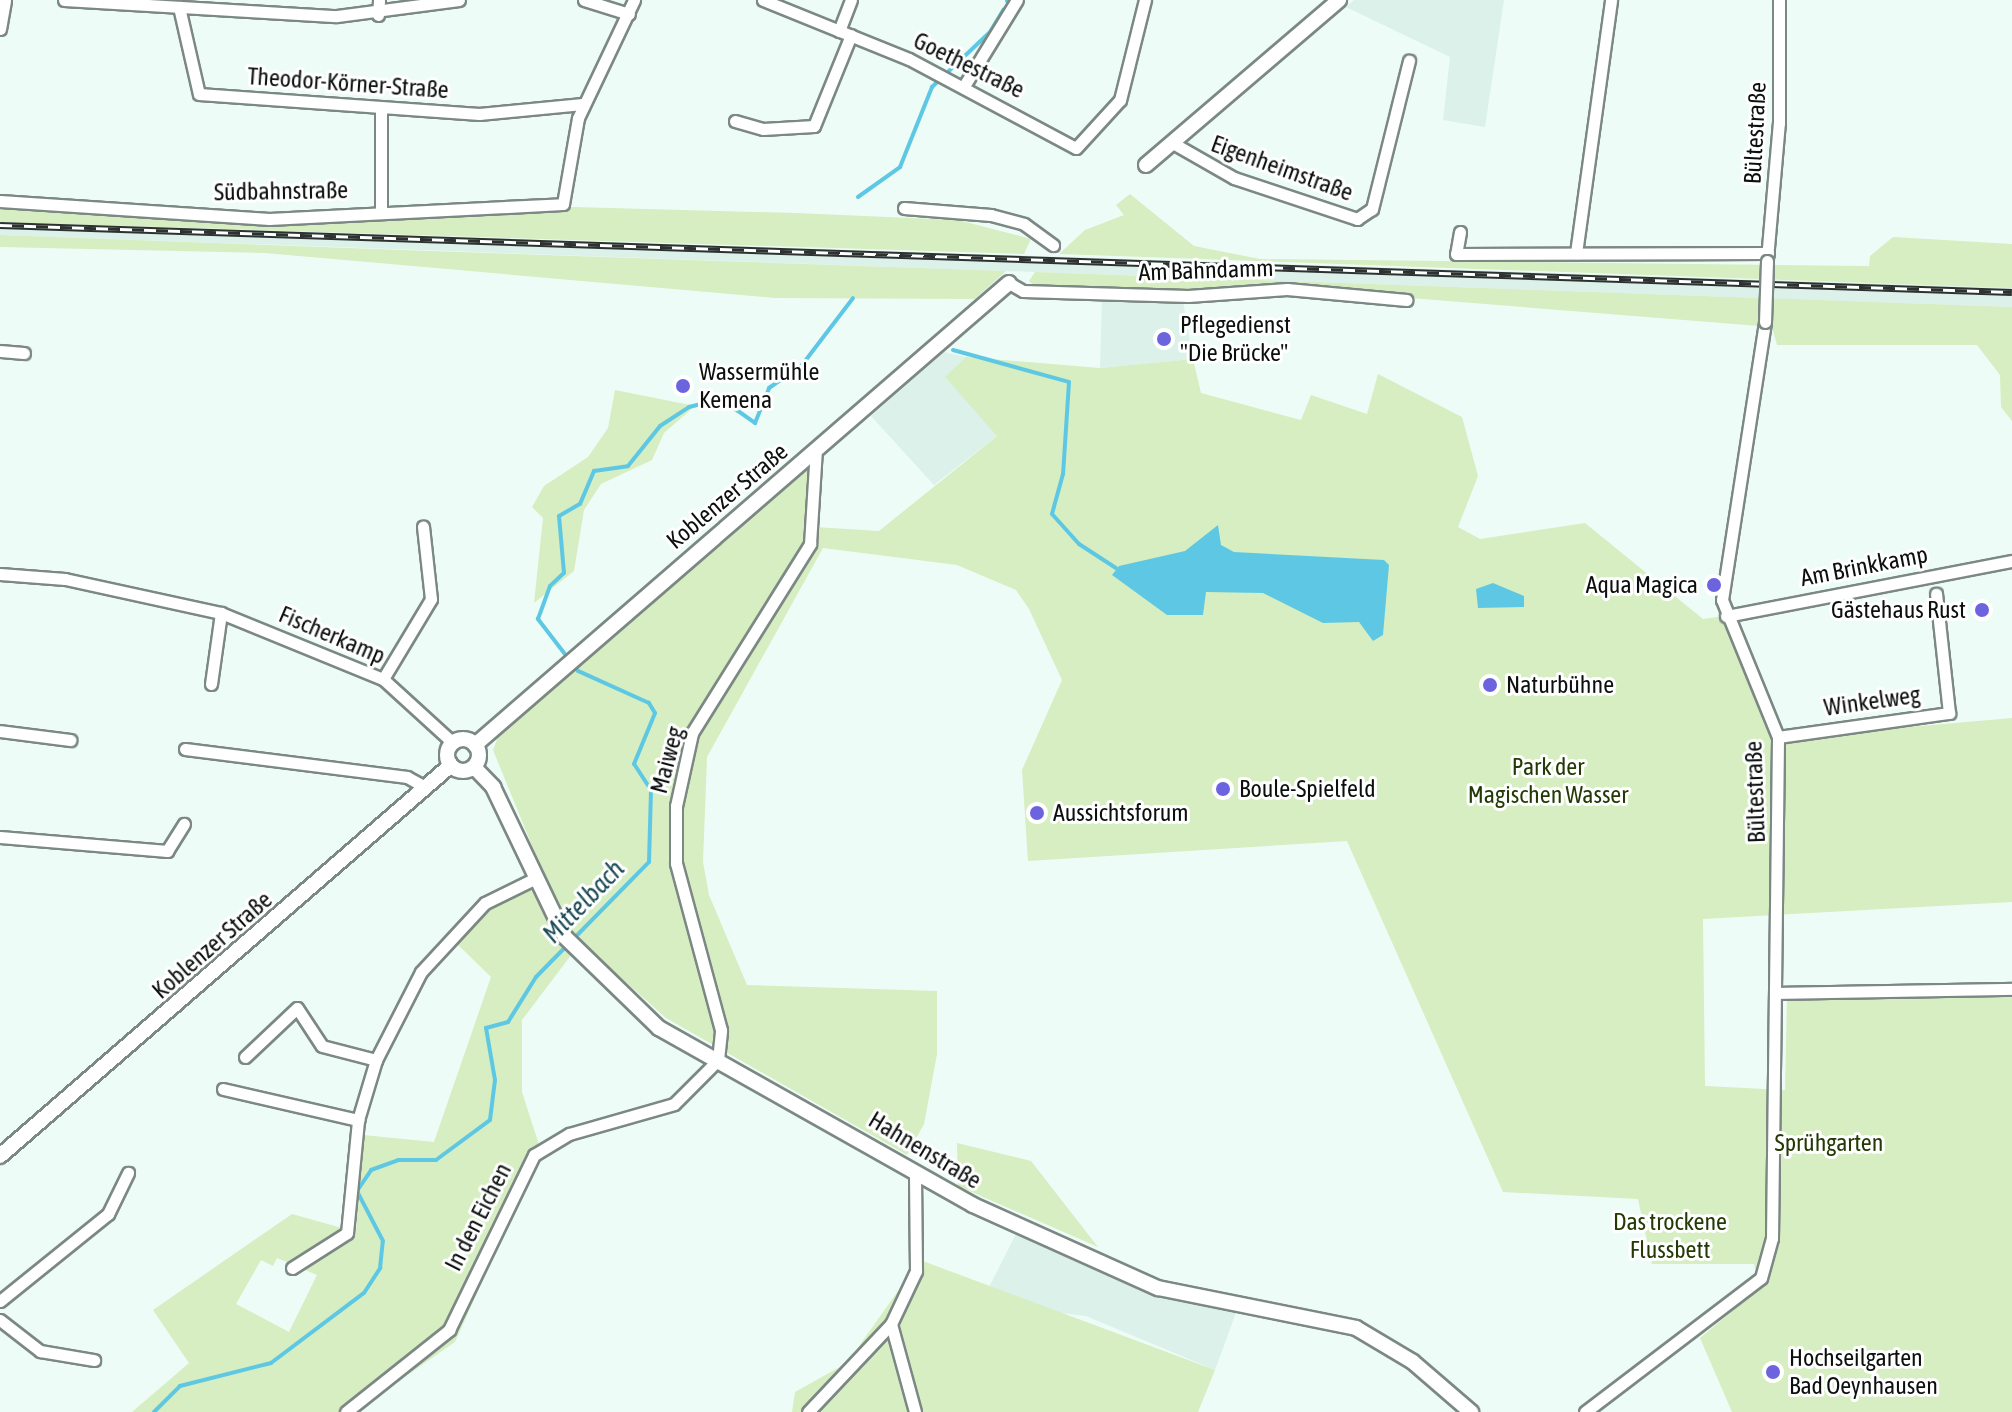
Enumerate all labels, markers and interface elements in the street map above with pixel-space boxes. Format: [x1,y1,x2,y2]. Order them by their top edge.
street label: Goethestraße [909,26,1029,104]
street label: Theodor-Körner-Straße [246,62,450,104]
street label: Bültestraße [1738,81,1772,185]
street label: Eigenheimstraße [1207,129,1357,207]
street label: Südbahnstraße [214,175,348,207]
street label: Am Bahndamm [1138,253,1274,287]
place label: Pflegedienst "Die Brücke" [1180,311,1291,367]
marker: Pflegedienst "Die Brücke" [1155,330,1173,348]
place label: Wassermühle Kemena [699,358,819,414]
marker: Wassermühle Kemena [674,377,692,395]
street label: Koblenzer Straße [661,437,793,555]
street label: Am Brinkkamp [1798,540,1930,592]
place label: Aqua Magica [1586,571,1698,599]
marker: Aqua Magica [1705,576,1723,594]
place label: Gästehaus Rust [1831,596,1966,624]
street label: Fischerkamp [275,600,389,670]
marker: Gästehaus Rust [1973,601,1991,619]
place label: Naturbühne [1506,671,1614,699]
marker: Naturbühne [1481,676,1499,694]
street label: Winkelweg [1822,680,1922,722]
street label: Maiweg [644,723,690,797]
street label: Bültestraße [1739,740,1771,844]
park label: Park der Magischen Wasser [1468,753,1628,809]
place label: Boule-Spielfeld [1239,775,1376,803]
marker: Boule-Spielfeld [1214,780,1232,798]
place label: Aussichtsforum [1053,799,1189,827]
marker: Aussichtsforum [1028,804,1046,822]
water label: Mittelbach [537,854,631,950]
street label: Koblenzer Straße [146,885,278,1005]
street label: Hahnenstraße [863,1105,987,1195]
park label: Sprühgarten [1775,1129,1883,1157]
street label: In den Eichen [439,1158,517,1276]
park label: Das trockene Flussbett [1613,1208,1727,1264]
place label: Hochseilgarten Bad Oeynhausen [1789,1344,1938,1400]
marker: Hochseilgarten Bad Oeynhausen [1764,1363,1782,1381]

